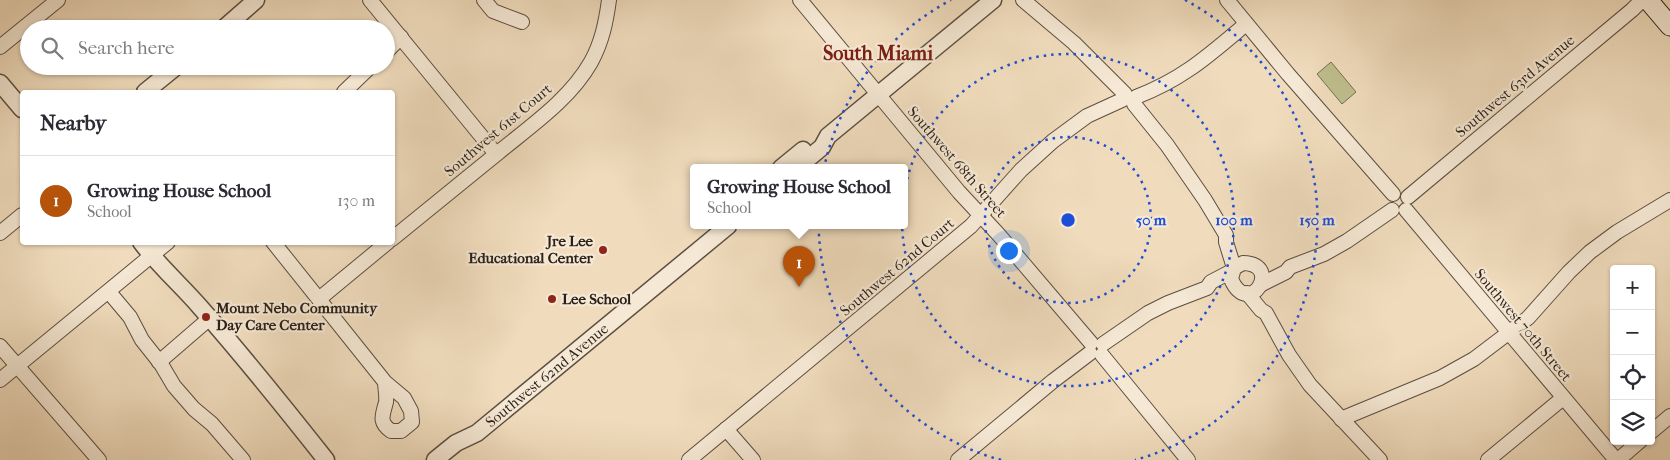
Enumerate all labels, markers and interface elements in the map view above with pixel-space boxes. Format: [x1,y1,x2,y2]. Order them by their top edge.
search box [20,20,395,75]
street label: Southwest 63rd Avenue [1452,31,1579,141]
icon: search [38,34,66,62]
text: Search here [78,37,174,59]
district label: South Miami [823,42,934,65]
street label: Southwest 61st Court [441,79,556,180]
street label: Southwest 68th Street [904,103,1011,222]
text: Nearby [40,111,106,135]
popup [690,164,908,229]
text: Growing House School [707,176,891,198]
text: Growing House School [87,180,271,202]
text: 1 [53,191,59,210]
text: 130 m [337,191,375,210]
text: School [707,198,752,217]
text: School [87,202,132,221]
centre of rings [1059,211,1077,229]
text: 50 m [1136,211,1167,229]
text: 100 m [1215,211,1253,229]
text: 150 m [1299,211,1335,229]
street label: Southwest 62nd Court [836,214,958,320]
place label: Jre Lee Educational Center [468,232,594,267]
your location [996,238,1022,264]
marker: Jre Lee Educational Center [597,244,609,256]
pin: 1 [783,246,815,287]
street label: Southwest 70th Street [1471,265,1576,386]
map controls [1610,265,1655,445]
button: + [1610,265,1655,310]
place label: Lee School [562,290,632,308]
marker: Lee School [546,293,558,305]
place label: Mount Nebo Community Day Care Center [215,299,378,334]
button: − [1610,310,1655,355]
marker: Mount Nebo Community Day Care Center [200,311,212,323]
street label: Southwest 62nd Avenue [482,319,613,431]
button: locate [1610,355,1655,400]
button: layers [1610,400,1655,445]

